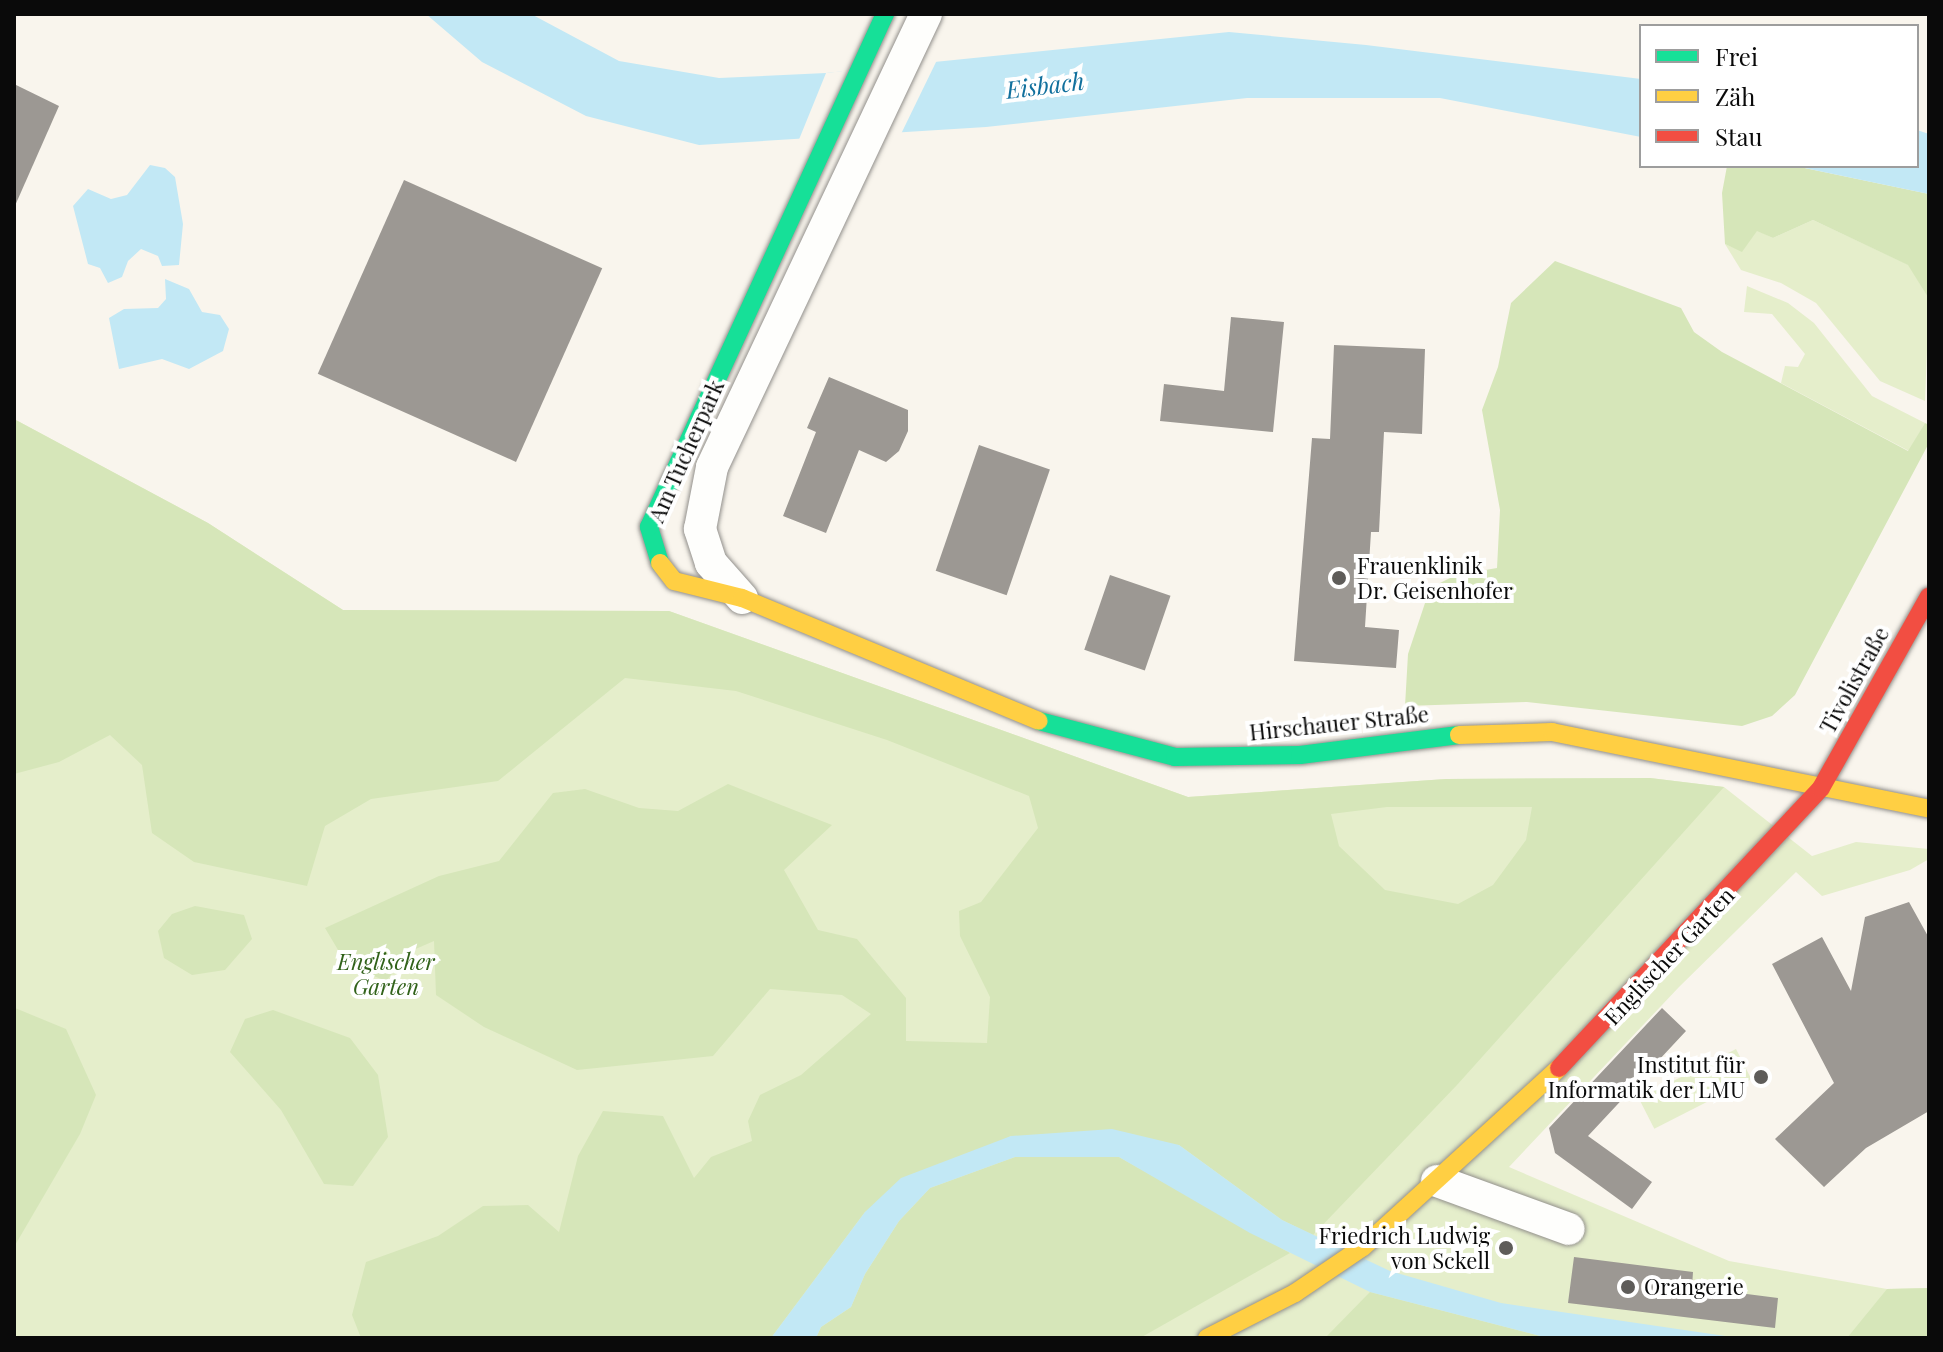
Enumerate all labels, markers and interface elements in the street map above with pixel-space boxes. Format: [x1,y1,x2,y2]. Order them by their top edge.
legend [1639,24,1919,168]
text: Frei [1715,40,1758,72]
water label: Eisbach [1004,66,1086,104]
text: Zäh [1715,80,1755,112]
text: Stau [1715,120,1762,152]
street label: Am Tucherpark [643,376,729,526]
place label: Frauenklinik Dr. Geisenhofer [1357,552,1513,604]
marker: Frauenklinik Dr. Geisenhofer [1328,567,1350,589]
street label: Tivolistraße [1814,622,1894,738]
street label: Hirschauer Straße [1248,700,1430,746]
street label: Englischer Garten [1598,882,1740,1030]
park label: Englischer Garten [337,948,435,1000]
place label: Institut für Informatik der LMU [1547,1051,1745,1102]
marker: Institut für Informatik der LMU [1752,1068,1770,1086]
place label: Friedrich Ludwig von Sckell [1318,1222,1490,1274]
marker: Friedrich Ludwig von Sckell [1497,1239,1515,1257]
place label: Orangerie [1644,1274,1744,1300]
marker: Orangerie [1619,1278,1637,1296]

